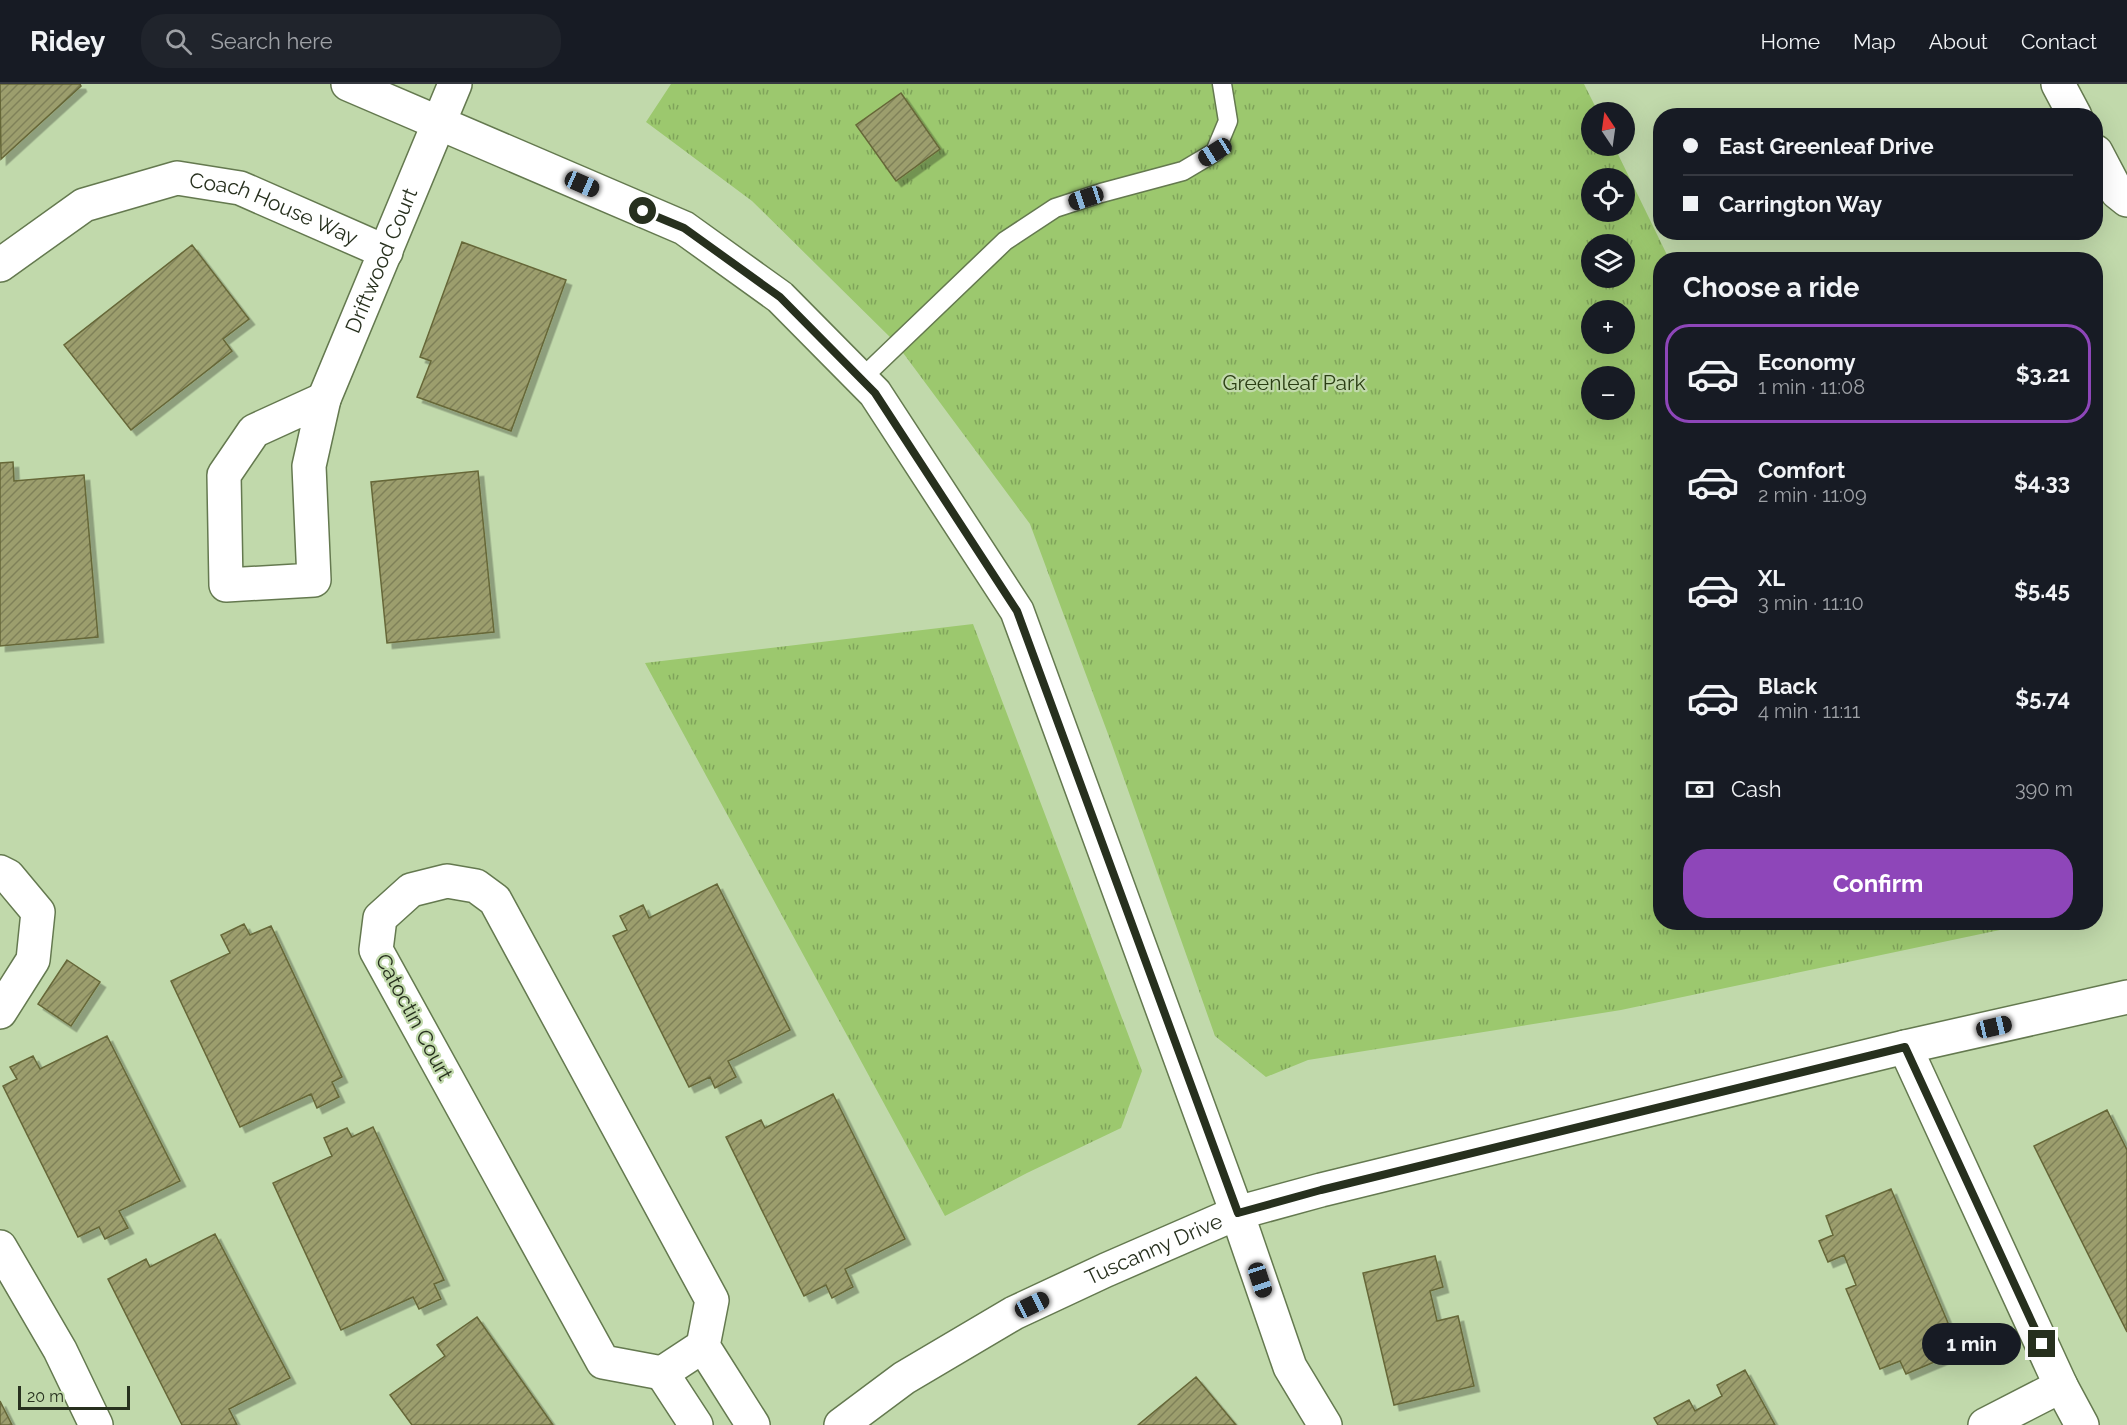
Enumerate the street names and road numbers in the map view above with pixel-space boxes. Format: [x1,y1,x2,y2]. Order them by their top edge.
street label: Coach House Way [188,167,362,250]
street label: Driftwood Court [340,184,422,337]
street label: Catoctin Court [371,949,458,1084]
street label: Tuscanny Drive [1081,1208,1226,1290]

